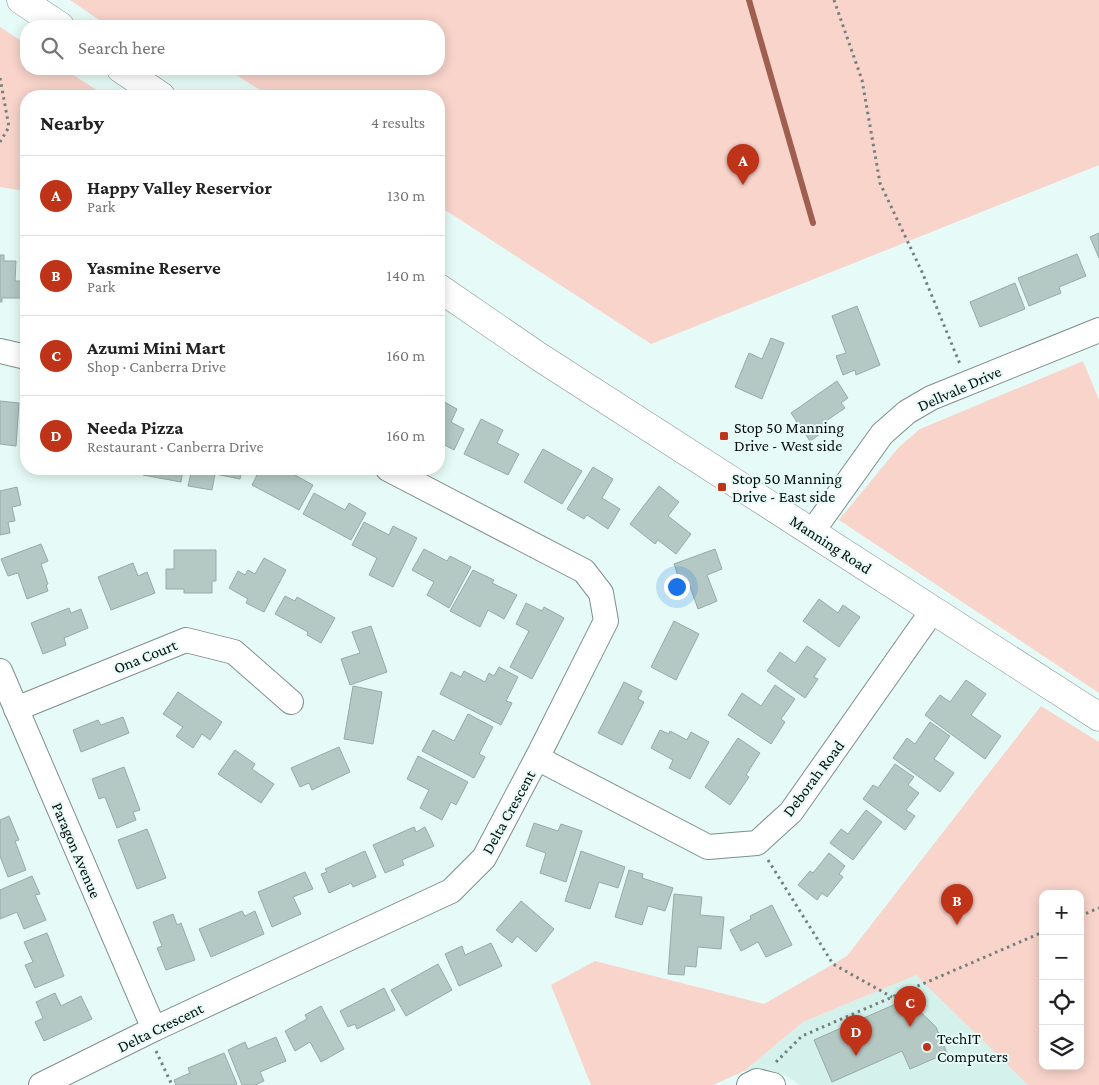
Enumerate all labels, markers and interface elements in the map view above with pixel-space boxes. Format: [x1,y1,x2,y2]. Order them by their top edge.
search box [20,20,445,75]
icon: search [38,34,66,62]
text: Search here [78,37,165,58]
text: Nearby [40,111,104,135]
text: 4 results [371,114,425,131]
pin: A [727,144,759,185]
text: Happy Valley Reservior [87,177,272,198]
text: A [51,187,61,204]
text: 130 m [387,187,425,204]
text: Park [87,198,115,215]
text: Yasmine Reserve [87,257,221,278]
text: B [51,267,61,284]
text: 140 m [387,267,425,284]
text: Park [87,278,115,295]
text: Azumi Mini Mart [87,337,225,358]
text: C [51,347,61,364]
text: 160 m [387,347,425,364]
text: Shop · Canberra Drive [87,358,226,375]
street label: Dellvale Drive [915,362,1004,414]
text: Needa Pizza [87,417,183,438]
place label: Stop 50 Manning Drive - West side [734,419,844,454]
text: D [50,427,62,444]
text: 160 m [387,427,425,444]
marker: Stop 50 Manning Drive - West side [718,430,730,442]
text: Restaurant · Canberra Drive [87,438,263,455]
place label: Stop 50 Manning Drive - East side [732,470,842,505]
marker: Stop 50 Manning Drive - East side [716,481,728,493]
street label: Manning Road [786,512,875,578]
your location [664,574,690,600]
street label: Ona Court [111,636,180,677]
street label: Deborah Road [779,737,848,820]
street label: Delta Crescent [478,767,539,857]
street label: Paragon Avenue [48,800,104,901]
pin: B [941,884,973,925]
map controls [1039,890,1084,1070]
button: + [1039,890,1084,935]
button: − [1039,935,1084,980]
button: locate [1039,980,1084,1025]
pin: C [894,986,926,1027]
street label: Delta Crescent [115,999,206,1055]
pin: D [840,1015,872,1056]
button: layers [1039,1025,1084,1070]
place label: TechIT Computers [937,1030,1008,1066]
marker: TechIT Computers [921,1041,933,1053]

